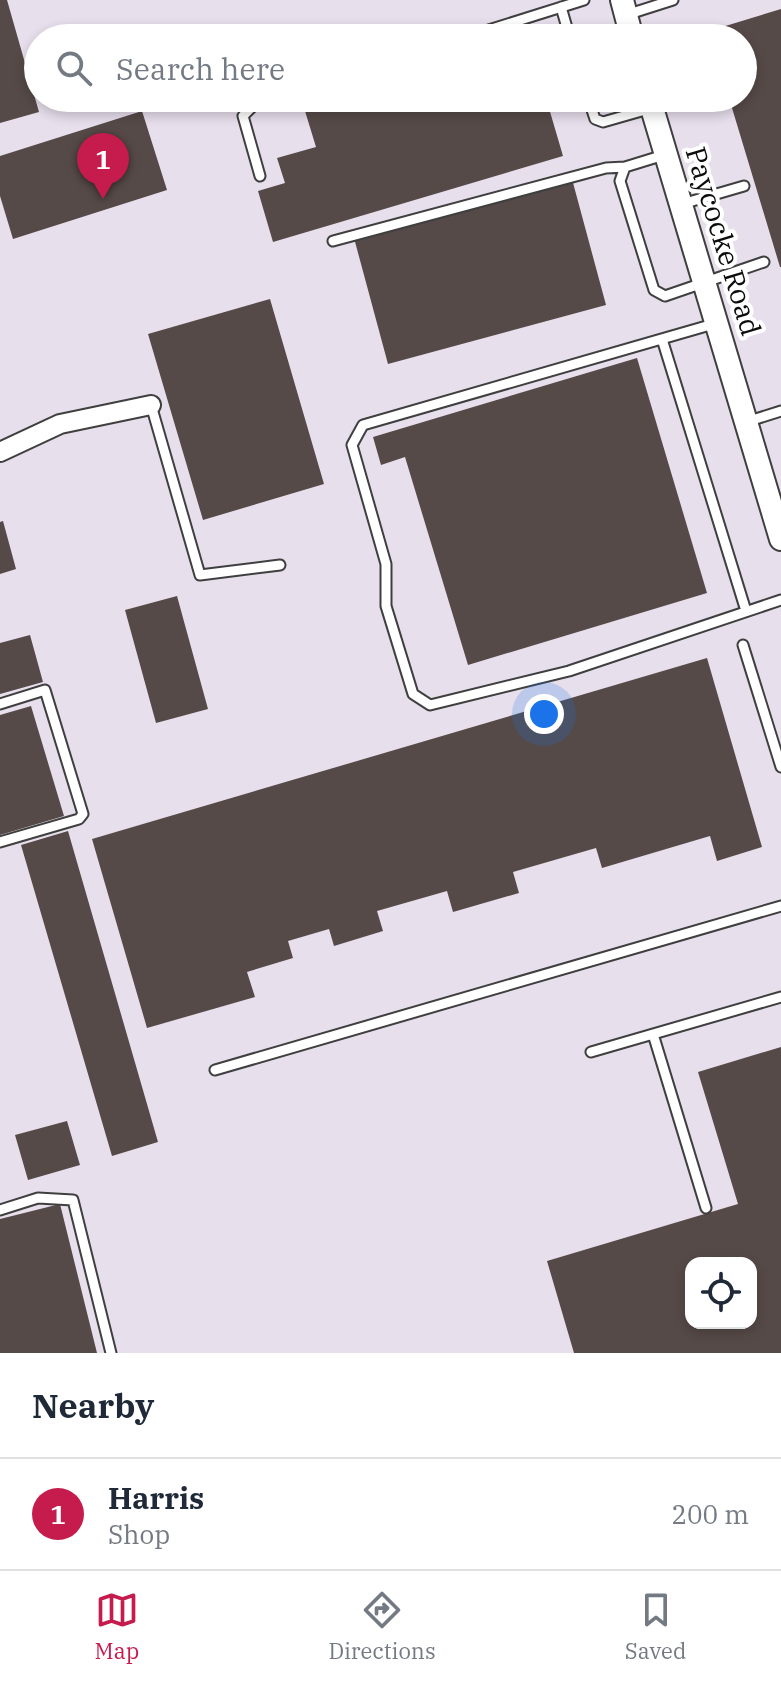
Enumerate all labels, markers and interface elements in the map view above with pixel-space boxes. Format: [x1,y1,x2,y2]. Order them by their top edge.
search box [24,24,757,112]
icon: search [52,46,96,90]
text: Search here [116,49,285,88]
pin: 1 [77,133,129,199]
street label: Paycocke Road [678,142,770,340]
your location [524,694,564,734]
map controls [685,1257,757,1329]
button: locate [685,1257,757,1329]
text: Nearby [32,1383,154,1427]
text: Harris [108,1478,204,1517]
text: 1 [50,1497,66,1531]
text: 200 m [671,1497,749,1531]
text: Shop [108,1517,170,1551]
tab: Map [95,1588,139,1665]
tab: Directions [328,1588,436,1665]
tab: Saved [625,1588,686,1665]

